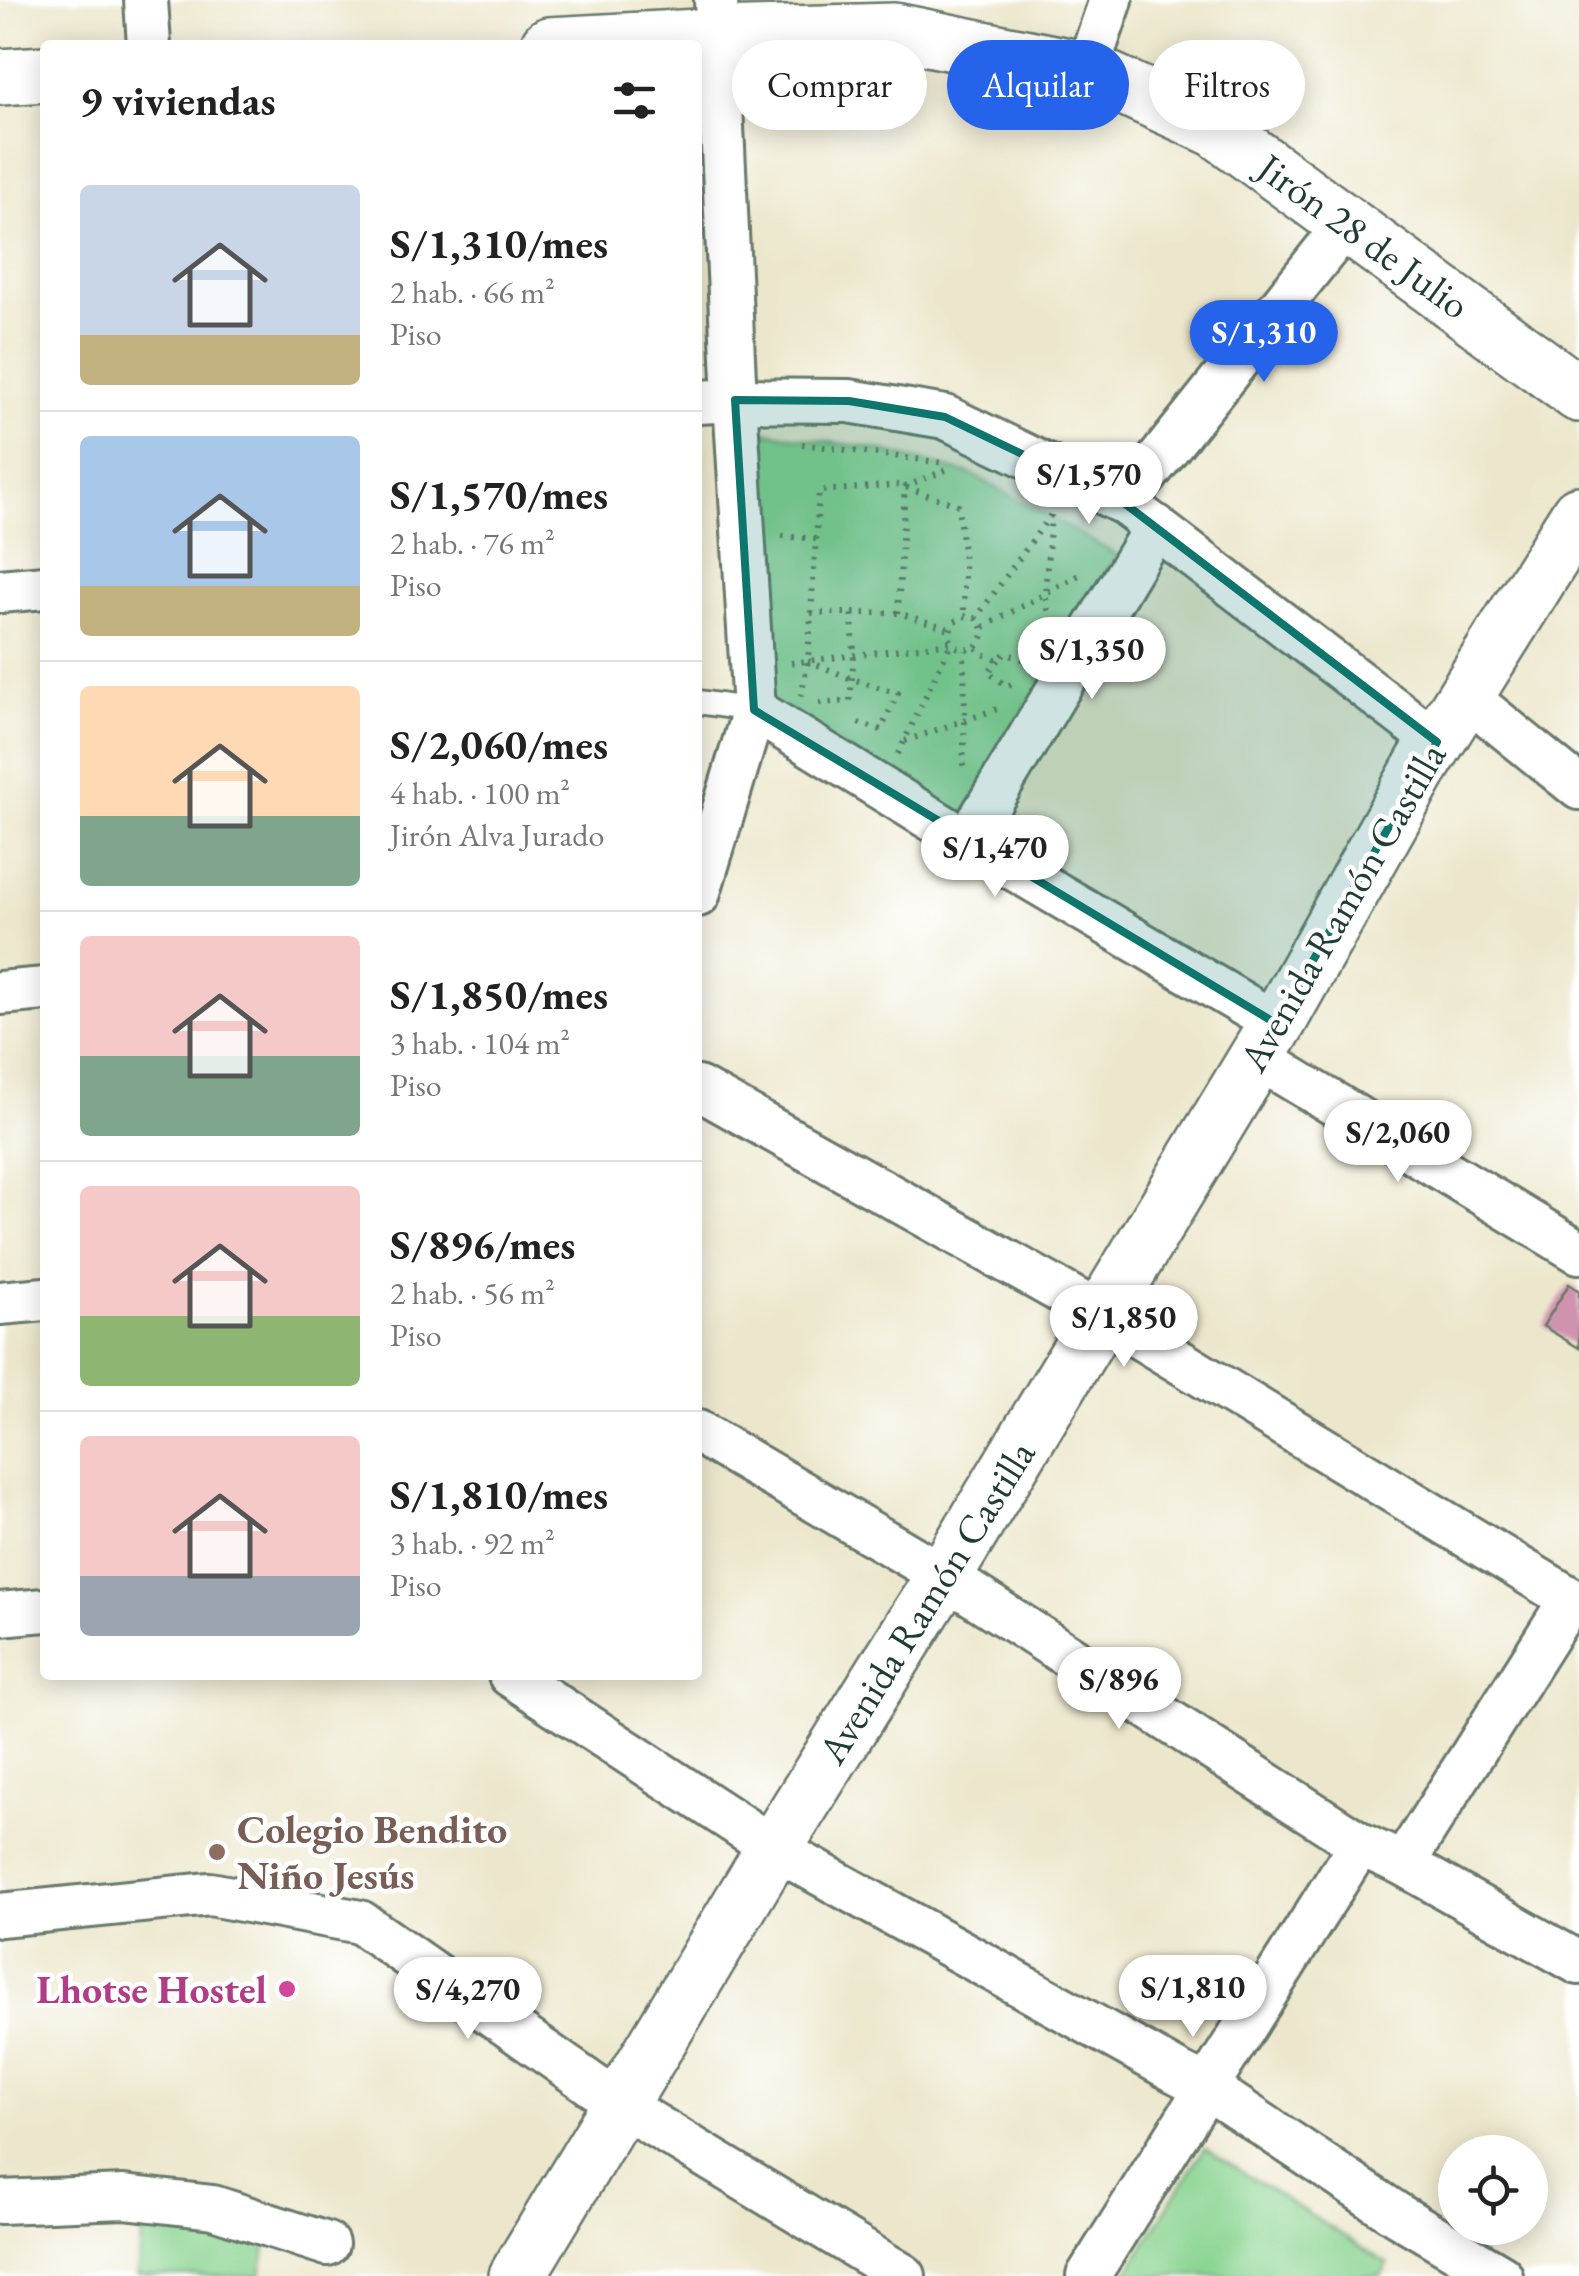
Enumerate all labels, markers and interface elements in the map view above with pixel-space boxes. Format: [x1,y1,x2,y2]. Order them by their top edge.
chip: Comprar [732,40,927,130]
chip: Alquilar [947,40,1129,130]
chip: Filtros [1149,40,1305,130]
text: 9 viviendas [80,73,276,128]
icon: filters [607,73,662,128]
street label: Jirón 28 de Julio [1245,140,1480,330]
text: S/1,310/mes [390,216,608,271]
icon: home [160,225,280,345]
text: 2 hab. · 66 m² [390,271,555,313]
pin: S/1,310 [1172,300,1356,385]
text: S/1,310 [1212,311,1316,353]
text: Piso [390,313,442,355]
pin: S/1,570 [997,442,1181,527]
text: S/1,570 [1037,453,1141,495]
text: S/1,570/mes [390,467,608,522]
icon: home [160,476,280,596]
text: 2 hab. · 76 m² [390,522,555,564]
text: Piso [390,564,442,606]
pin: S/1,350 [1000,617,1184,702]
text: S/1,350 [1040,628,1144,670]
text: S/2,060/mes [390,717,608,772]
icon: home [160,726,280,846]
street label: Avenida Ramón Castilla [1226,733,1457,1082]
text: 4 hab. · 100 m² [390,772,570,814]
text: Jirón Alva Jurado [390,814,604,856]
pin: S/1,470 [903,815,1087,900]
text: S/1,470 [943,826,1047,868]
text: S/1,850/mes [390,967,608,1022]
icon: home [160,976,280,1096]
text: 3 hab. · 104 m² [390,1022,570,1064]
text: Piso [390,1064,442,1106]
pin: S/2,060 [1306,1100,1490,1185]
text: S/2,060 [1346,1111,1450,1153]
text: S/896/mes [390,1217,575,1272]
icon: home [160,1226,280,1346]
text: 2 hab. · 56 m² [390,1272,555,1314]
pin: S/1,850 [1032,1285,1216,1370]
text: S/1,850 [1072,1296,1176,1338]
text: Piso [390,1314,442,1356]
street label: Avenida Ramón Castilla [805,1431,1046,1774]
text: S/1,810/mes [390,1467,608,1522]
icon: home [160,1476,280,1596]
text: 3 hab. · 92 m² [390,1522,555,1564]
text: Piso [390,1564,442,1606]
pin: S/896 [1049,1647,1189,1732]
text: S/896 [1079,1658,1159,1700]
place label: Colegio Bendito Niño Jesús [237,1803,507,1901]
marker: Colegio Bendito Niño Jesús [206,1841,228,1863]
pin: S/1,810 [1101,1955,1285,2040]
pin: S/4,270 [376,1957,560,2042]
place label: Lhotse Hostel [36,1963,267,2015]
text: S/1,810 [1141,1966,1245,2008]
text: S/4,270 [416,1968,520,2010]
marker: Lhotse Hostel [276,1978,298,2000]
map controls [1438,2135,1548,2245]
button: locate [1438,2135,1548,2245]

